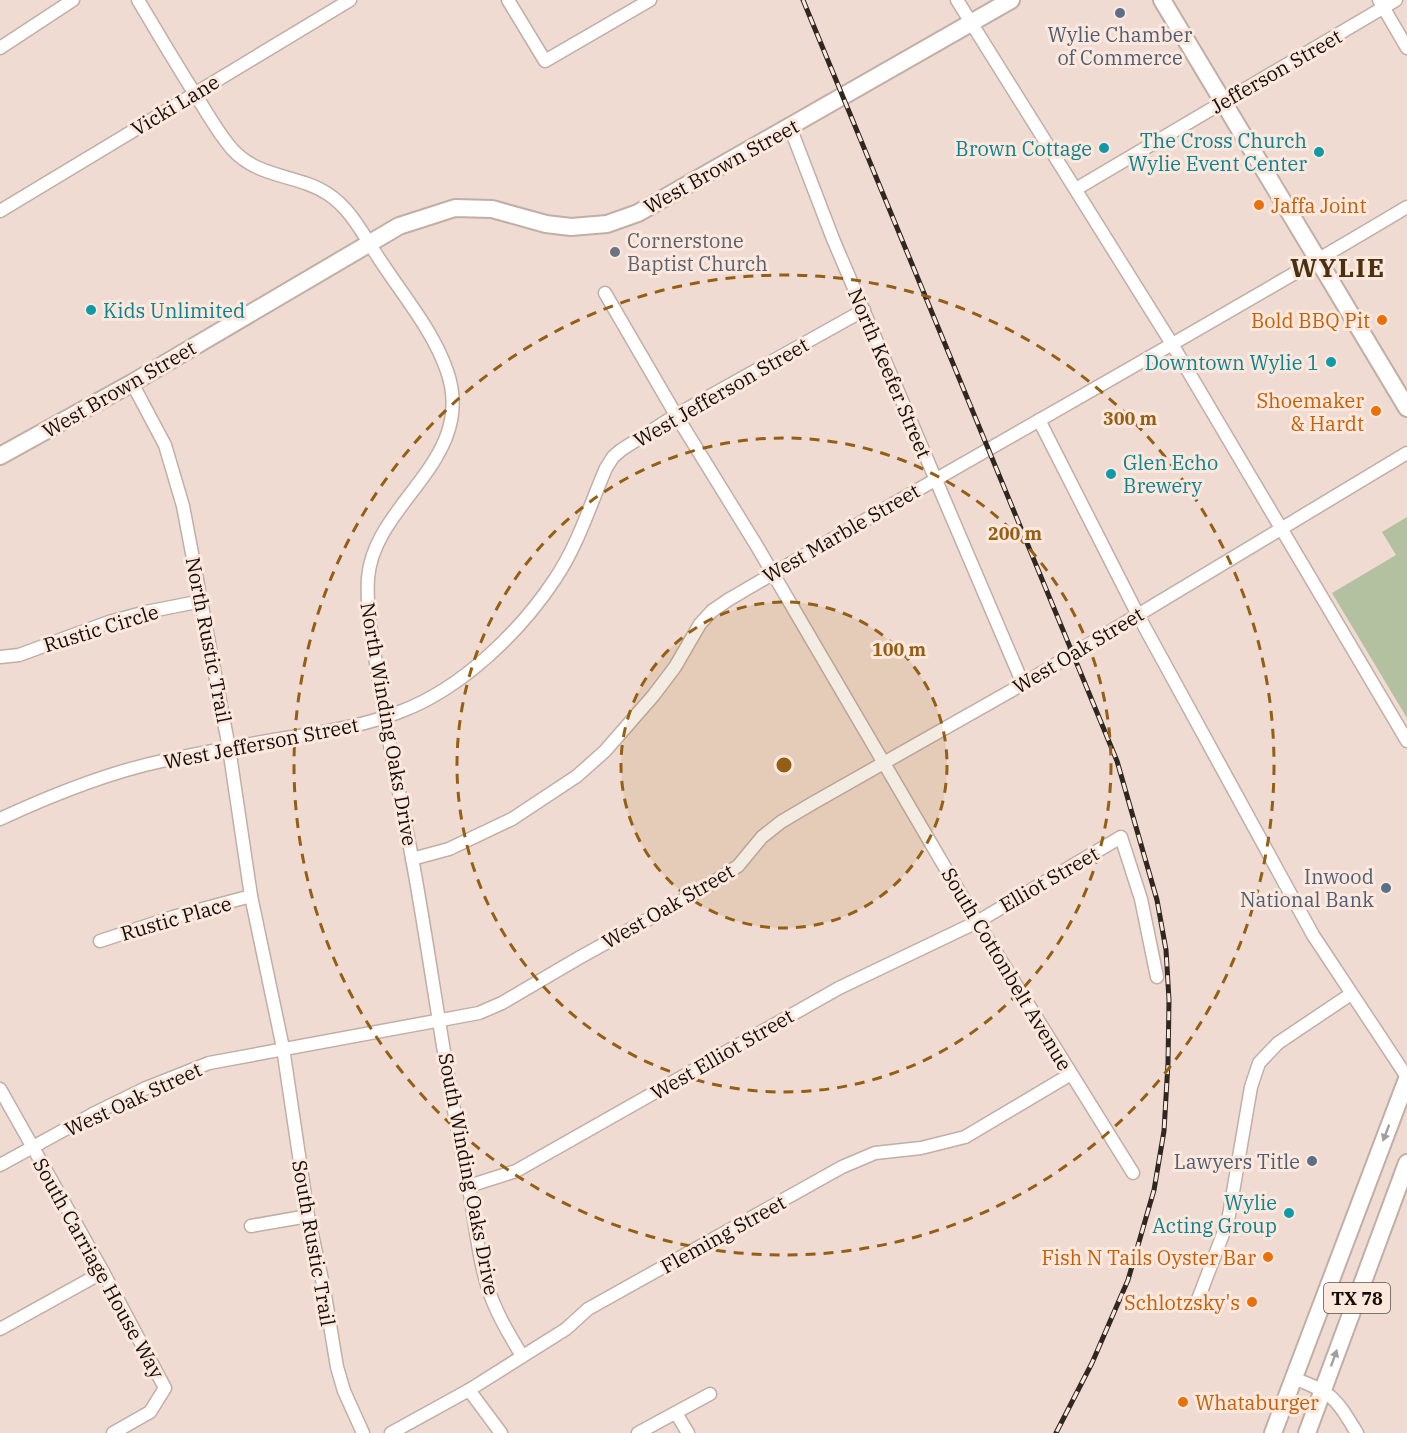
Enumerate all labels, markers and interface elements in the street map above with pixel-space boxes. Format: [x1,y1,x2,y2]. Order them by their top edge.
marker: Wylie Chamber of Commerce [1113,6,1127,20]
place label: Wylie Chamber of Commerce [1048,21,1193,71]
street label: Jefferson Street [1205,22,1347,120]
street label: Vicki Lane [126,68,224,142]
street label: West Brown Street [639,112,803,220]
place label: The Cross Church Wylie Event Center [1128,127,1307,177]
place label: Brown Cottage [955,135,1092,162]
marker: Brown Cottage [1097,141,1111,155]
marker: The Cross Church Wylie Event Center [1312,145,1326,159]
place label: Jaffa Joint [1271,192,1366,219]
marker: Jaffa Joint [1252,198,1266,212]
place label: Cornerstone Baptist Church [627,227,768,277]
marker: Cornerstone Baptist Church [608,245,622,259]
district label: WYLIE [1290,250,1386,284]
street label: North Keefer Street [842,284,938,462]
place label: Kids Unlimited [103,297,245,324]
marker: Kids Unlimited [84,303,98,317]
place label: Bold BBQ Pit [1251,307,1370,334]
marker: Bold BBQ Pit [1375,313,1389,327]
street label: West Jefferson Street [629,331,813,453]
street label: West Brown Street [37,334,201,444]
place label: Downtown Wylie 1 [1145,349,1319,376]
marker: Downtown Wylie 1 [1324,355,1338,369]
place label: Shoemaker & Hardt [1257,387,1364,437]
marker: Shoemaker & Hardt [1369,404,1383,418]
text: 300 m [1103,407,1158,430]
place label: Glen Echo Brewery [1123,449,1218,499]
marker: Glen Echo Brewery [1104,467,1118,481]
street label: West Marble Street [758,477,924,589]
text: 200 m [988,522,1043,545]
street label: North Rustic Trail [180,555,238,725]
street label: Rustic Circle [40,598,162,658]
street label: North Winding Oaks Drive [354,600,424,848]
street label: West Oak Street [1008,600,1148,700]
text: 100 m [872,638,927,661]
street label: West Jefferson Street [161,711,361,775]
centre of rings [774,755,794,775]
street label: Elliot Street [994,840,1104,918]
street label: West Oak Street [597,857,739,955]
street label: South Cottonbelt Avenue [936,862,1078,1076]
place label: Inwood National Bank [1240,863,1374,913]
marker: Inwood National Bank [1379,881,1393,895]
street label: Rustic Place [118,889,234,947]
street label: West Elliot Street [646,1002,798,1106]
street label: South Winding Oaks Drive [432,1051,506,1297]
street label: West Oak Street [60,1055,206,1143]
one-way arrow [1381,1124,1390,1142]
place label: Lawyers Title [1174,1148,1300,1175]
street label: South Carriage House Way [27,1153,171,1383]
marker: Lawyers Title [1305,1154,1319,1168]
street label: South Rustic Trail [286,1158,342,1328]
street label: Fleming Street [656,1188,790,1280]
place label: Wylie Acting Group [1152,1189,1277,1239]
marker: Wylie Acting Group [1282,1206,1296,1220]
place label: Fish N Tails Oyster Bar [1042,1244,1256,1271]
marker: Fish N Tails Oyster Bar [1261,1250,1275,1264]
road number: TX 78 [1324,1283,1390,1313]
place label: Schlotzsky's [1124,1289,1240,1316]
marker: Schlotzsky's [1245,1295,1259,1309]
one-way arrow [1330,1349,1340,1367]
place label: Whataburger [1195,1389,1319,1416]
marker: Whataburger [1176,1395,1190,1409]

